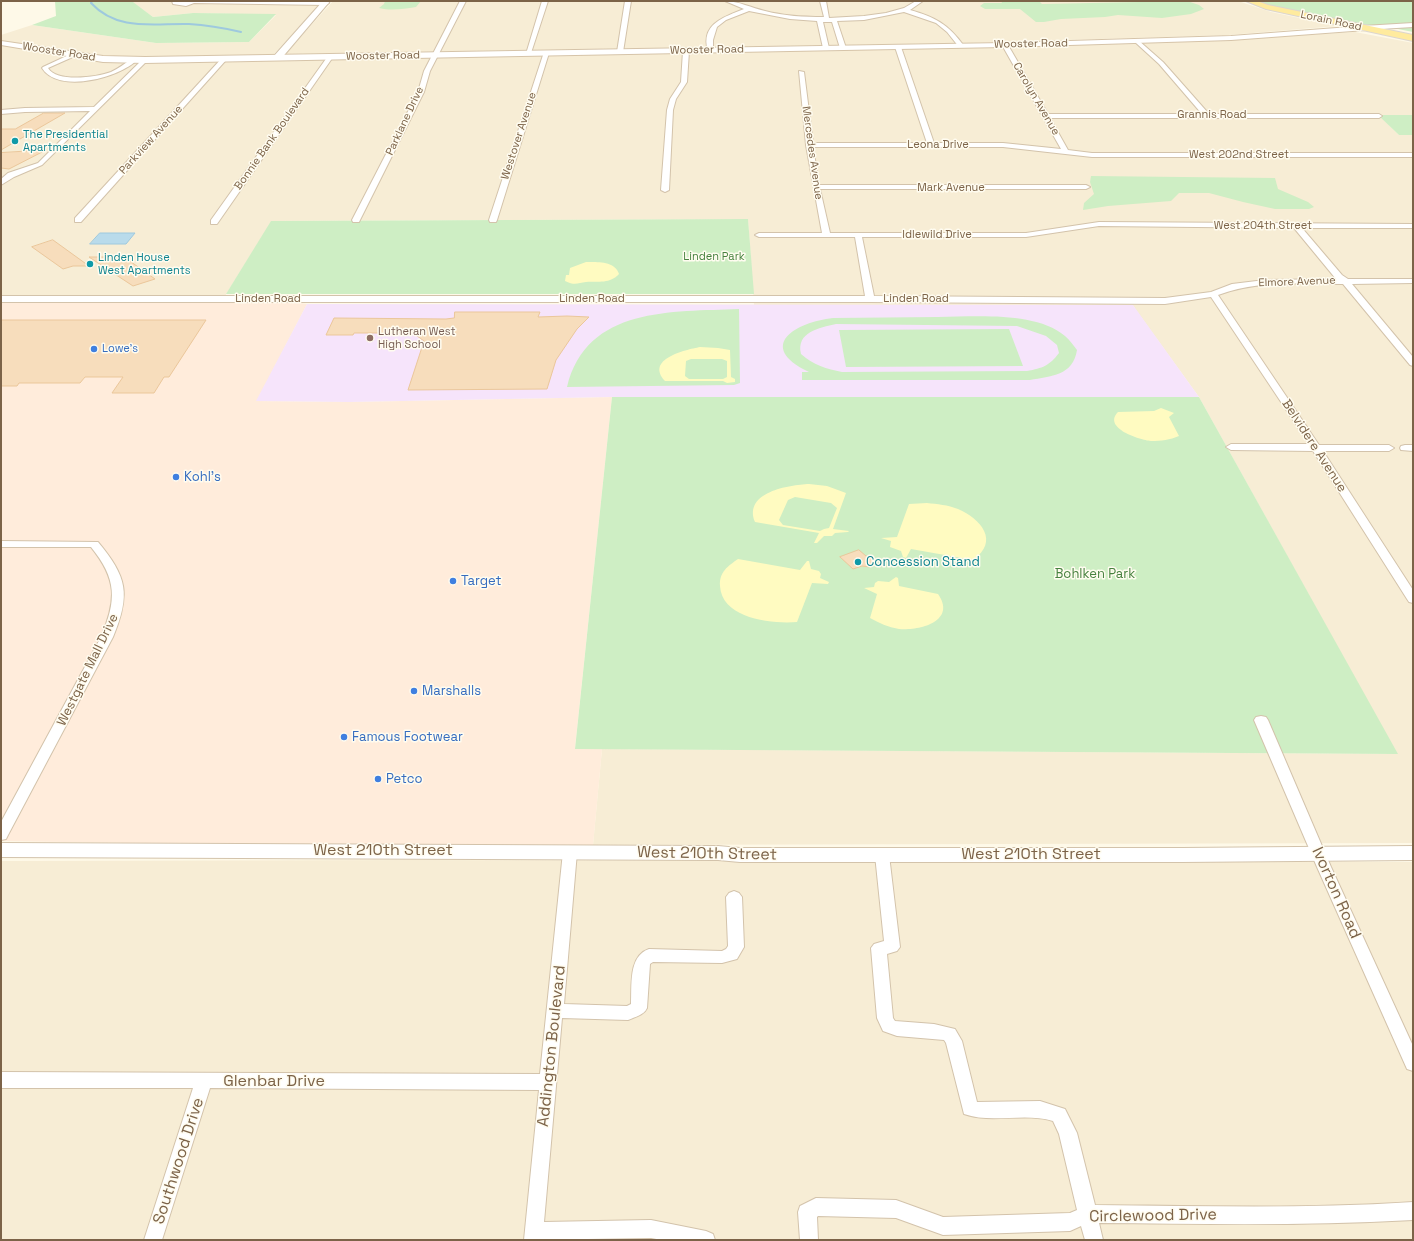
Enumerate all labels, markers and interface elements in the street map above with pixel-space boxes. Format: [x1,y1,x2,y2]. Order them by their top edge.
street label: Lorain Road [1299,8,1363,34]
street label: Wooster Road [994,37,1068,51]
street label: Wooster Road [21,40,97,64]
street label: Wooster Road [670,43,744,57]
street label: Wooster Road [346,49,420,63]
street label: Carolyn Avenue [1010,60,1062,138]
street label: Bonnie Bank Boulevard [232,85,312,193]
street label: Parklane Drive [383,85,427,157]
street label: Westover Avenue [499,91,539,181]
street label: Parkview Avenue [117,103,185,177]
street label: Mercedes Avenue [799,105,825,201]
street label: Grannis Road [1177,108,1247,122]
place label: The Presidential Apartments [23,128,108,154]
marker: The Presidential Apartments [10,136,20,146]
street label: Leona Drive [907,138,969,152]
street label: West 202nd Street [1189,148,1289,162]
street label: Mark Avenue [917,181,985,195]
street label: West 204th Street [1214,219,1312,233]
street label: Idlewild Drive [902,228,972,242]
park label: Linden Park [683,250,745,264]
place label: Linden House West Apartments [98,251,191,277]
marker: Linden House West Apartments [85,259,95,269]
street label: Elmore Avenue [1258,274,1336,290]
street label: Linden Road [235,292,301,306]
street label: Linden Road [559,292,625,306]
street label: Linden Road [883,292,949,306]
place label: Lutheran West High School [378,325,456,351]
marker: Lutheran West High School [365,333,375,343]
place label: Lowe's [102,342,138,356]
marker: Lowe's [89,344,99,354]
street label: Belvidere Avenue [1278,397,1350,495]
place label: Kohl's [184,469,221,485]
marker: Kohl's [171,472,181,482]
place label: Concession Stand [866,554,980,570]
marker: Concession Stand [853,557,863,567]
park label: Bohlken Park [1055,566,1135,582]
place label: Target [461,573,501,589]
marker: Target [448,576,458,586]
street label: Westgate Mall Drive [54,611,122,729]
place label: Marshalls [422,683,481,699]
marker: Marshalls [409,686,419,696]
place label: Famous Footwear [352,729,463,745]
marker: Famous Footwear [339,732,349,742]
place label: Petco [386,771,423,787]
marker: Petco [373,774,383,784]
street label: West 210th Street [313,841,453,861]
street label: West 210th Street [637,843,777,865]
street label: Ivorton Road [1307,844,1365,942]
street label: West 210th Street [961,845,1101,865]
street label: Addington Boulevard [534,964,570,1128]
street label: Glenbar Drive [223,1072,325,1092]
street label: Southwood Drive [150,1095,208,1227]
street label: Circlewood Drive [1089,1205,1217,1227]

